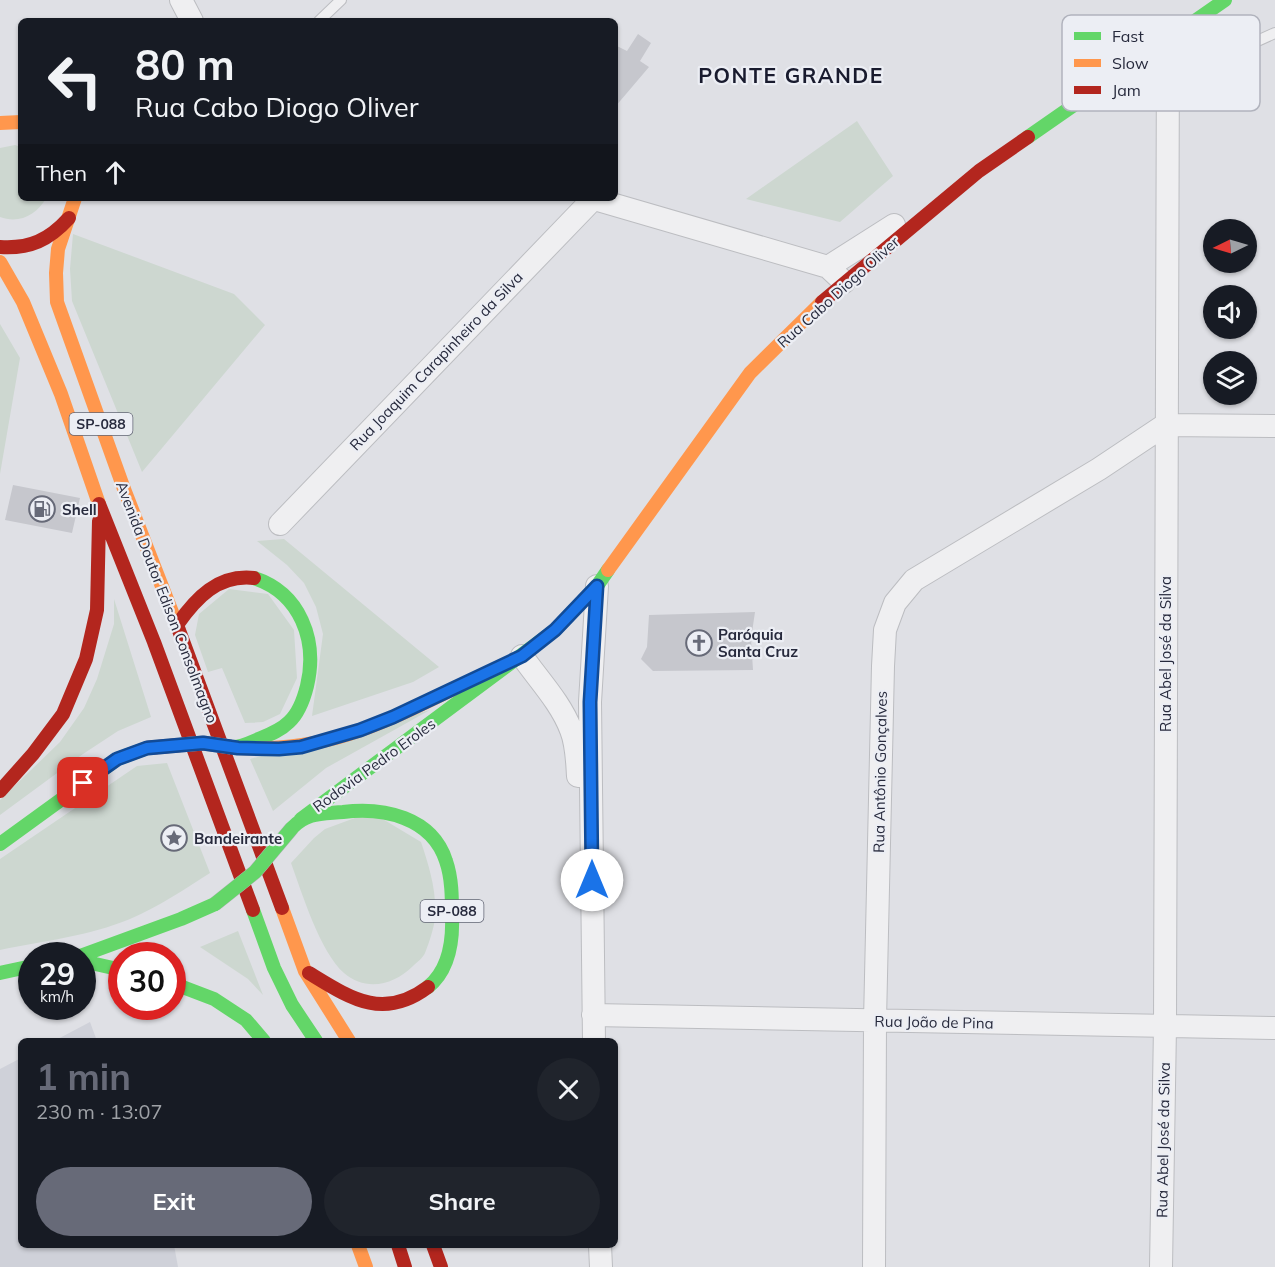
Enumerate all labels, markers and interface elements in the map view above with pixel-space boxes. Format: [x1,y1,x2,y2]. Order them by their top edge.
legend [1062,15,1260,111]
text: Fast [1112,26,1144,46]
text: 80 m [135,38,235,91]
icon: left [36,42,114,120]
text: Slow [1112,53,1149,73]
district label: PONTE GRANDE [698,62,884,88]
text: Jam [1112,80,1141,100]
text: Rua Cabo Diogo Oliver [135,90,418,124]
icon: ahead [99,156,132,189]
text: Then [36,159,87,187]
north arrow [1203,219,1257,273]
map controls [1203,219,1257,405]
street label: Rua Cabo Diogo Oliver [773,232,903,352]
street label: Rua Joaquim Carapinheiro da Silva [345,268,527,454]
button: sound [1203,285,1257,339]
button: layers [1203,351,1257,405]
road number: SP-088 [70,413,132,435]
street label: Avenida Doutor Edison Consolmagno [112,478,222,726]
fuel station icon: Shell [27,494,57,524]
place label: Shell [62,500,97,519]
street label: Rua Abel José da Silva [1156,576,1175,732]
place label: Paróquia Santa Cruz [718,625,798,661]
church icon: Paróquia Santa Cruz [684,628,714,658]
street label: Rua Antônio Gonçalves [869,691,891,853]
street label: Rodovia Pedro Eroles [309,714,439,816]
pin [57,757,108,808]
icon: arrive [66,766,99,799]
place icon: Bandeirante [159,823,189,853]
place label: Bandeirante [194,829,282,848]
position arrow [560,848,624,912]
road number: SP-088 [420,900,484,922]
speed limit sign: 30 [108,942,186,1020]
text: 29 [39,955,75,993]
text: km/h [40,987,74,1006]
street label: Rua João de Pina [874,1011,994,1033]
text: 1 min [36,1054,131,1099]
button: close [537,1058,600,1121]
street label: Rua Abel José da Silva [1152,1062,1174,1218]
text: 230 m · 13:07 [36,1099,162,1124]
button: Exit [36,1167,312,1236]
button: Share [324,1167,600,1236]

